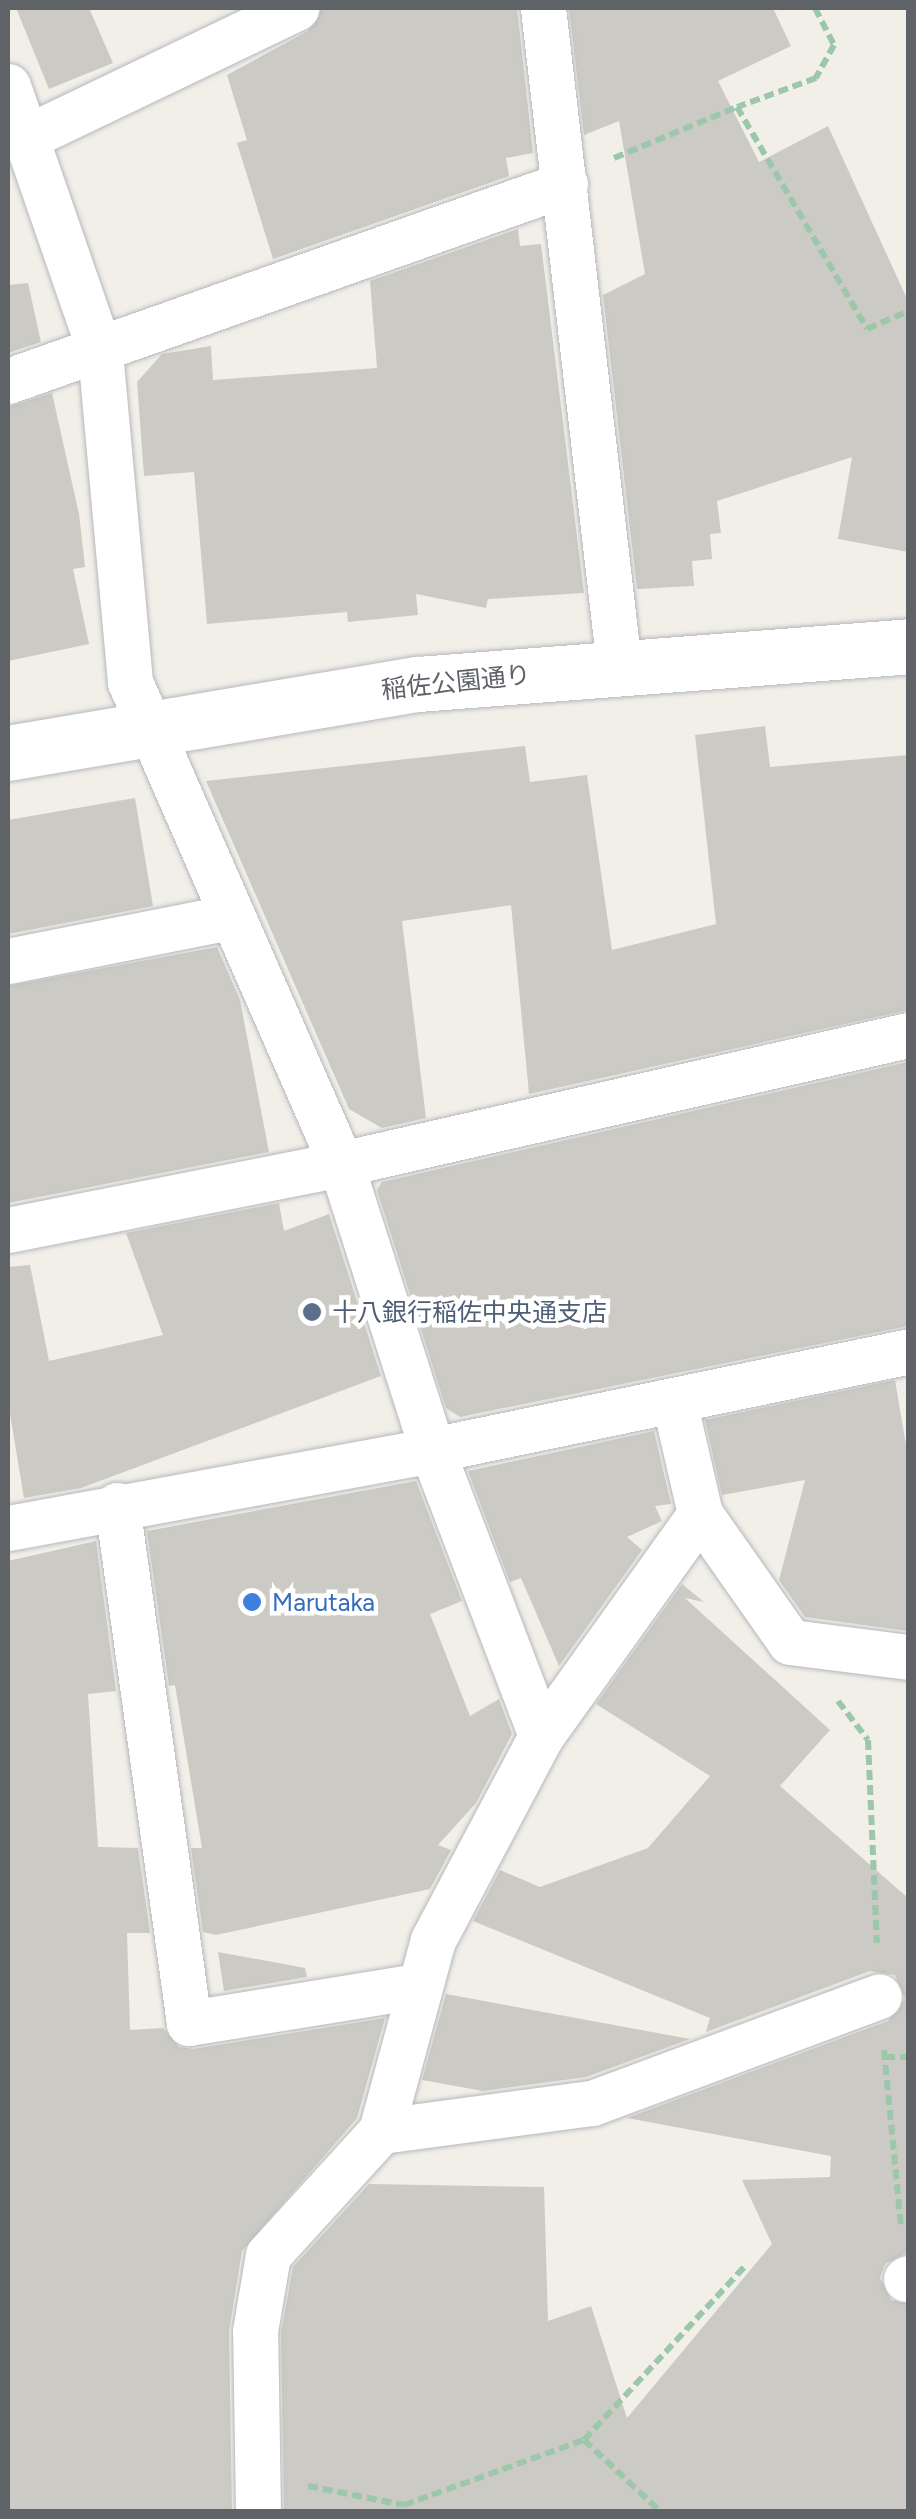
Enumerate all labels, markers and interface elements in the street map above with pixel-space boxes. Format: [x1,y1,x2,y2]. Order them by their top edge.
street label: 稲佐公園通り [380,659,532,705]
place label: 十八銀行稲佐中央通支店 [332,1297,607,1327]
marker: 十八銀行稲佐中央通支店 [301,1301,323,1323]
place label: Marutaka [272,1587,375,1617]
marker: Marutaka [241,1591,263,1613]

